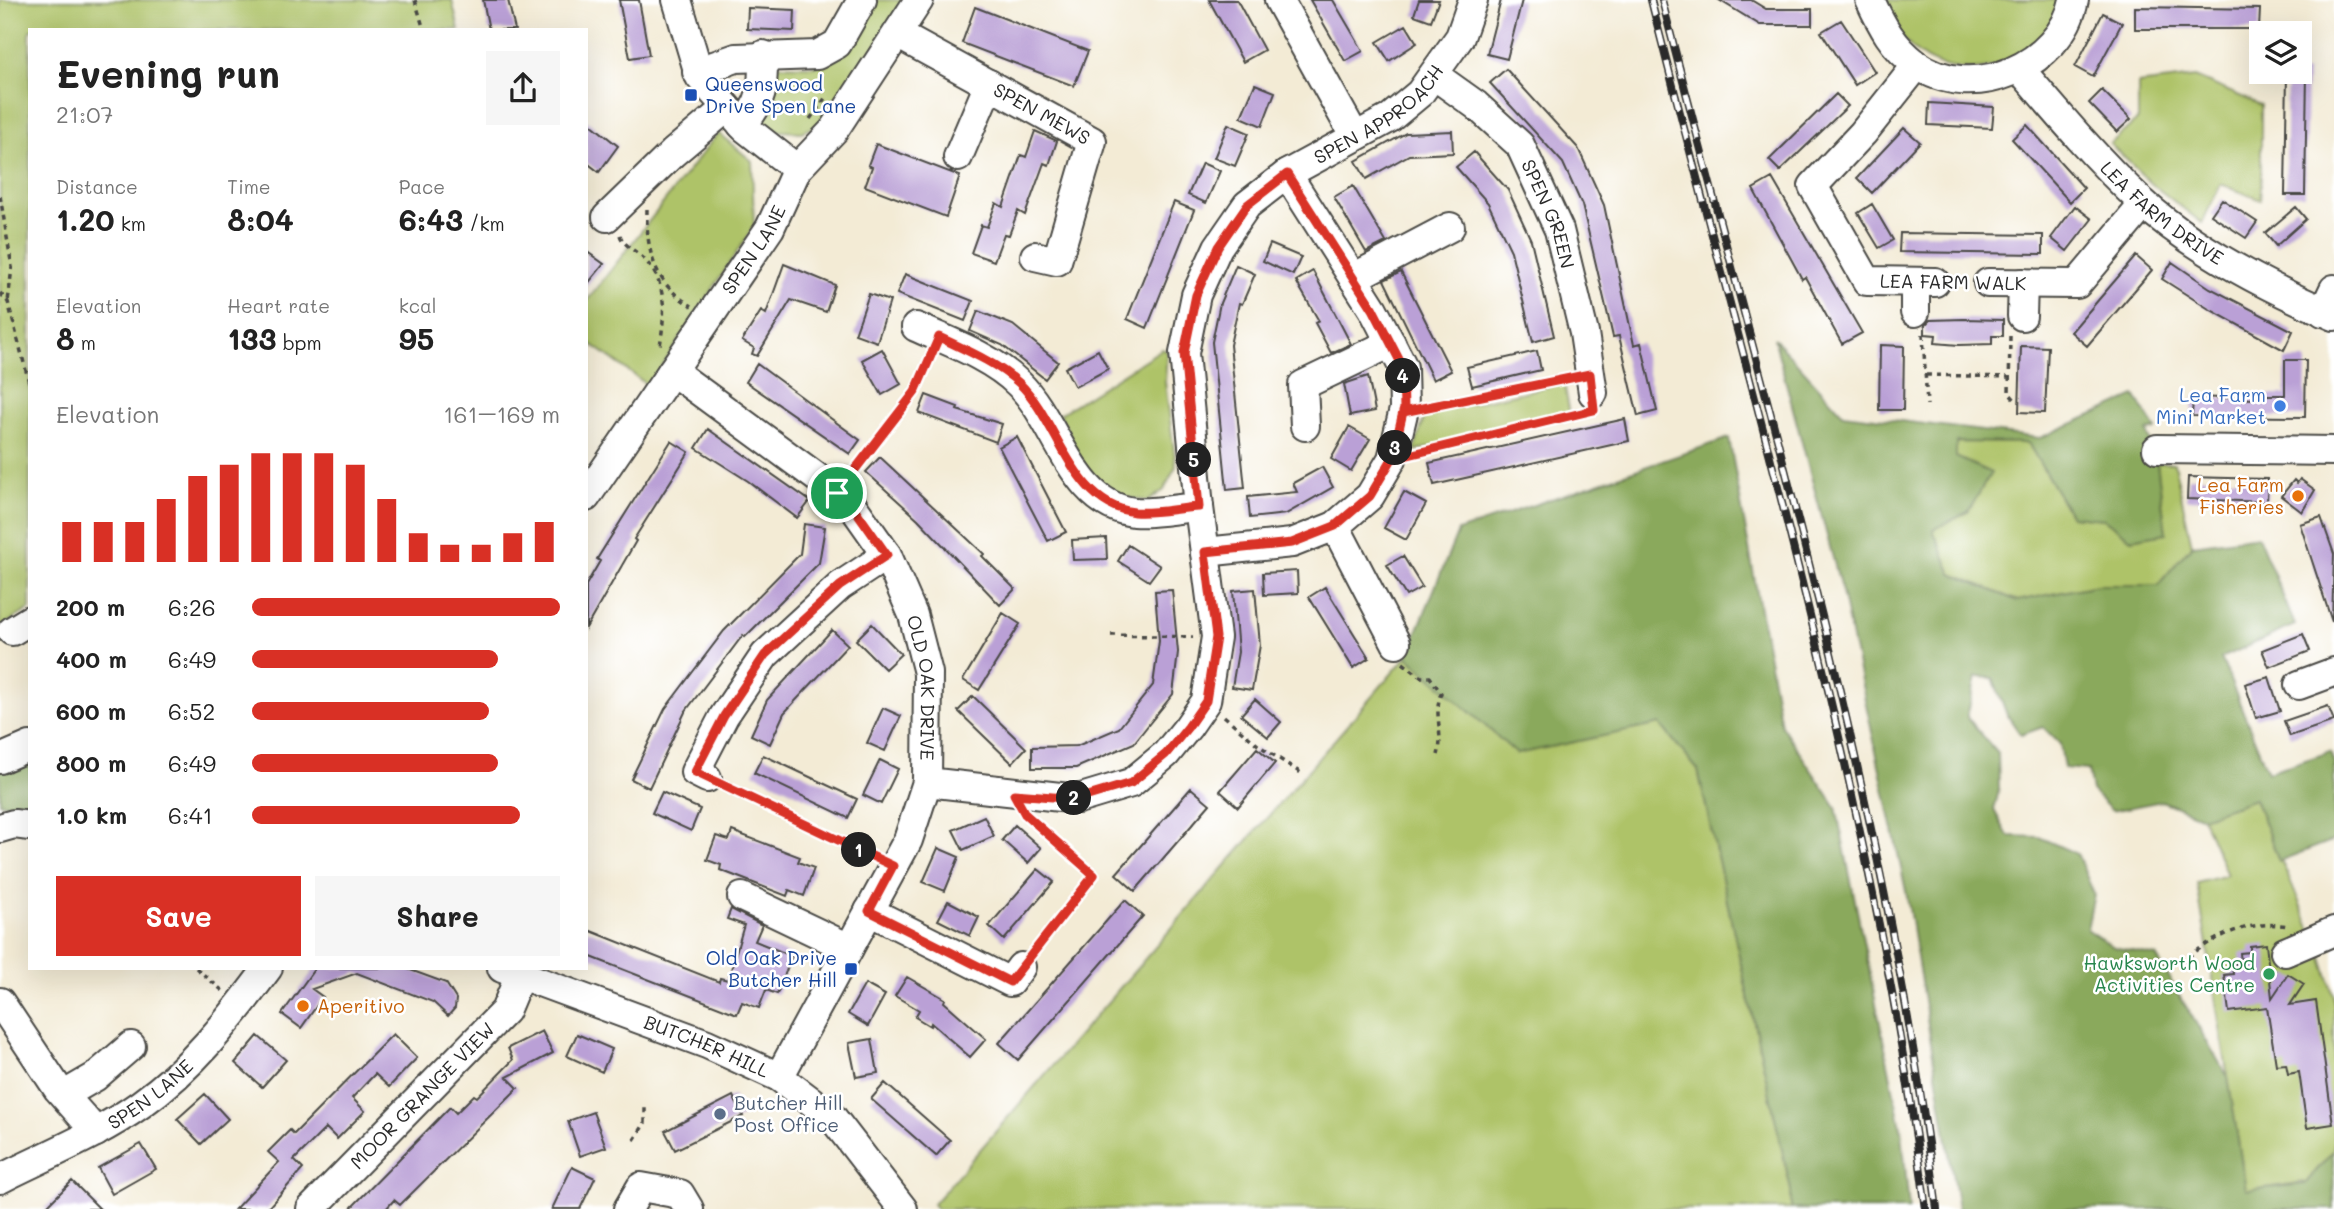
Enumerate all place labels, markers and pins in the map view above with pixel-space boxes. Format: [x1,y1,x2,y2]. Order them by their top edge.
place label: Queenswood Drive Spen Lane [705,71,856,118]
marker: Queenswood Drive Spen Lane [683,87,699,103]
pin: 4 [1386,358,1420,394]
place label: Lea Farm Mini Market [2156,382,2266,429]
marker: Lea Farm Mini Market [2272,398,2288,414]
pin: 3 [1378,430,1412,466]
pin: 5 [1176,442,1212,477]
pin [807,463,867,523]
place label: Lea Farm Fisheries [2197,472,2284,519]
marker: Lea Farm Fisheries [2290,488,2306,504]
pin: 2 [1056,780,1092,816]
pin: 1 [842,832,876,868]
place label: Old Oak Drive Butcher Hill [706,945,837,992]
place label: Hawksworth Wood Activities Centre [2084,950,2255,997]
marker: Old Oak Drive Butcher Hill [843,961,859,977]
marker: Hawksworth Wood Activities Centre [2261,966,2277,982]
place label: Aperitivo [317,993,404,1018]
marker: Aperitivo [295,998,311,1014]
place label: Butcher Hill Post Office [734,1090,843,1137]
marker: Butcher Hill Post Office [712,1106,728,1122]

